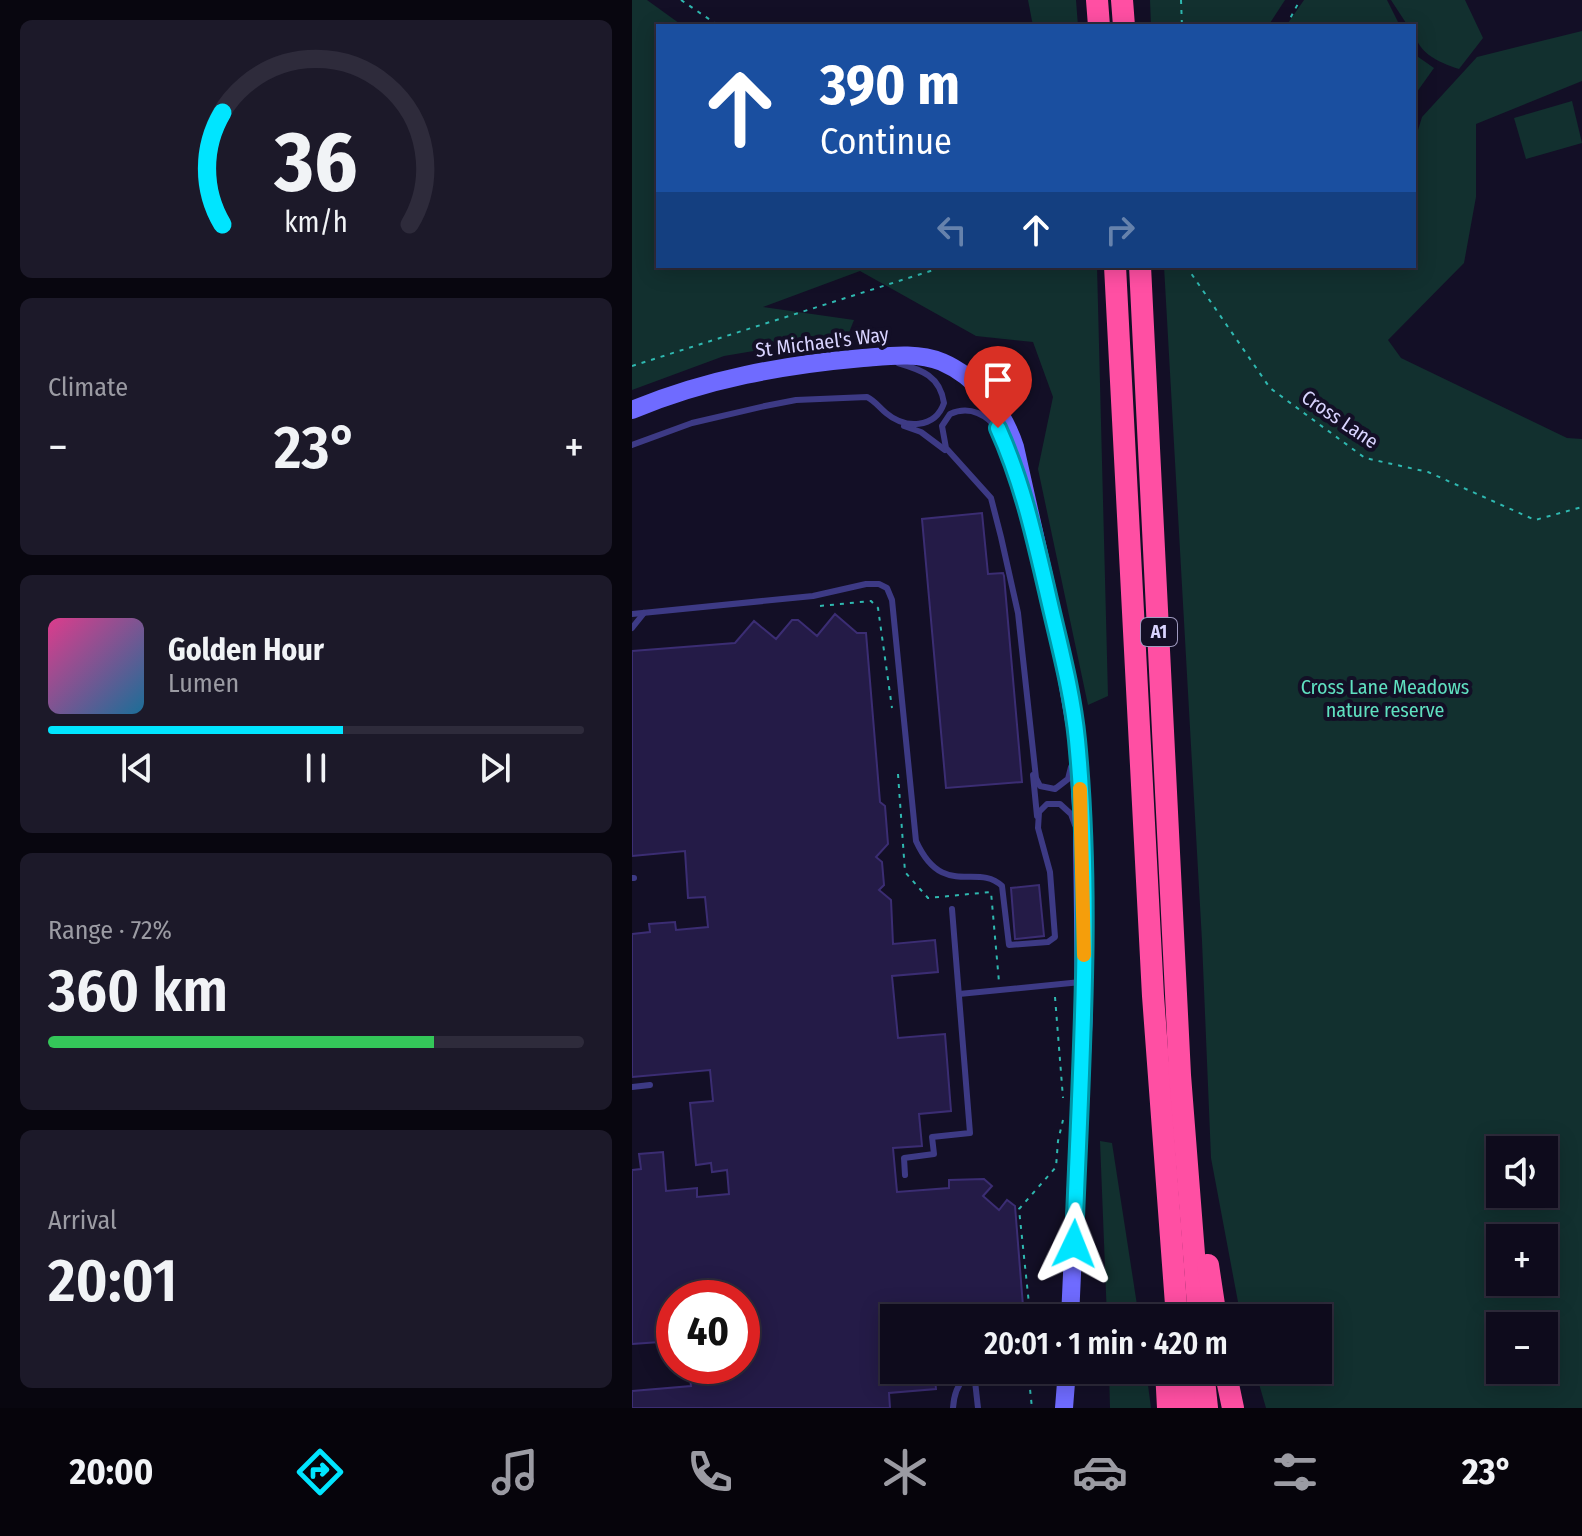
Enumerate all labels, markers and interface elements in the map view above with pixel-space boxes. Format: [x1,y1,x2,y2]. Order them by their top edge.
text: 390 m [820,52,960,119]
icon: ahead [688,56,792,160]
text: 36 [274,112,357,212]
text: Continue [820,120,952,164]
text: km/h [284,205,348,240]
icon: left [930,208,974,252]
icon: ahead [1014,208,1058,252]
icon: right [1098,208,1142,252]
street label: St Michael's Way [754,322,890,362]
pin [964,346,1032,428]
icon: arrive [976,358,1020,402]
text: Climate [48,372,128,403]
street label: Cross Lane [1297,385,1383,453]
text: 23° [274,412,358,484]
text: − [48,421,68,474]
text: + [564,421,584,474]
road number: A1 [1141,618,1177,646]
text: Golden Hour [168,632,324,668]
text: Lumen [168,668,239,699]
park label: Cross Lane Meadows nature reserve [1301,675,1469,722]
icon: previous [115,746,159,790]
icon: pause [294,746,338,790]
icon: next [473,746,517,790]
text: Range · 72% [48,915,172,946]
text: 360 km [48,955,228,1027]
map controls [1486,1136,1558,1384]
button: sound [1486,1136,1558,1208]
position arrow [1032,1202,1116,1286]
text: Arrival [48,1205,117,1236]
button: + [1486,1224,1558,1296]
text: 20:01 [48,1245,177,1317]
speed limit sign: 40 [656,1280,760,1384]
button: − [1486,1312,1558,1384]
text: 20:01 · 1 min · 420 m [984,1326,1228,1362]
icon: directions [292,1444,348,1500]
icon: music [487,1444,543,1500]
icon: phone [682,1444,738,1500]
icon: climate [877,1444,933,1500]
icon: car [1072,1444,1128,1500]
icon: filters [1267,1444,1323,1500]
text: 20:00 [69,1450,153,1494]
text: 23° [1462,1450,1512,1494]

